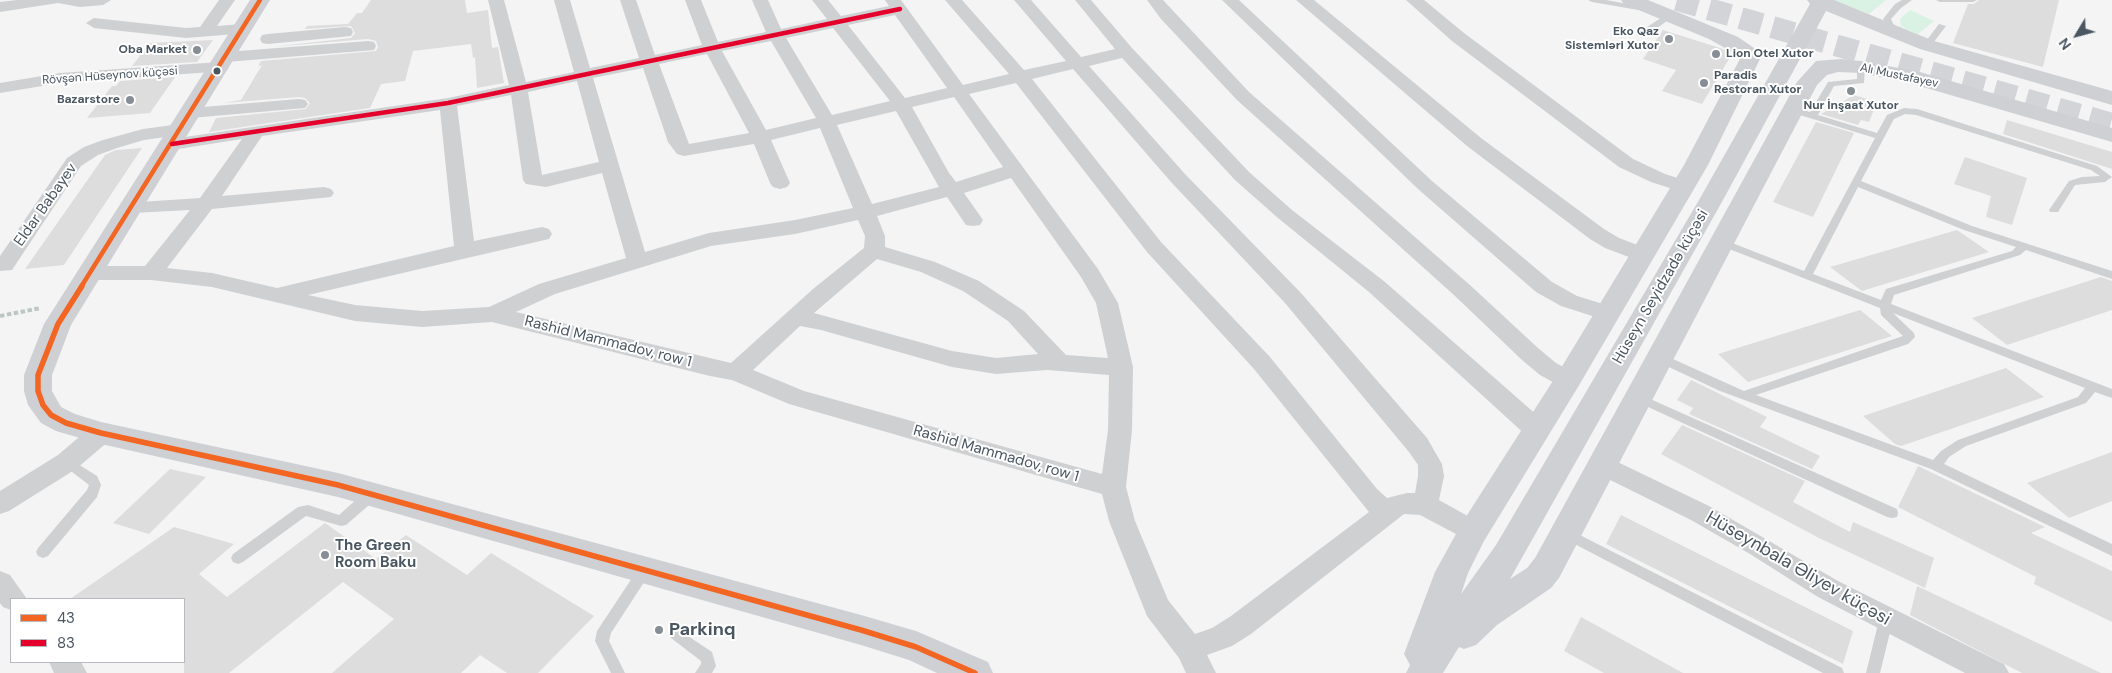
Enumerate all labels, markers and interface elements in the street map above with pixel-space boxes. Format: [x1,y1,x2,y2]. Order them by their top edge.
north arrow [2052,10,2102,60]
place label: Eko Qaz Sistemləri Xutor [1565,25,1659,53]
marker: Eko Qaz Sistemləri Xutor [1663,33,1675,45]
text: N [2055,35,2075,54]
place label: Oba Market [119,43,187,57]
marker: Oba Market [191,44,203,56]
place label: Lion Otel Xutor [1726,47,1814,61]
marker: Lion Otel Xutor [1710,48,1722,60]
street label: Alı Mustafayev [1859,61,1939,91]
street label: Rövşən Hüseynov küçəsi [42,64,178,88]
unlabelled marker [212,66,222,76]
place label: Paradis Restoran Xutor [1714,69,1801,97]
marker: Paradis Restoran Xutor [1698,77,1710,89]
marker: Nur İnşaat Xutor [1845,85,1857,97]
place label: Bazarstore [57,93,120,107]
marker: Bazarstore [124,94,136,106]
place label: Nur İnşaat Xutor [1803,99,1899,113]
street label: Eldar Babayev [11,160,81,250]
street label: Hüseyn Seyidzadə küçəsi [1609,207,1713,367]
street label: Rashid Mammadov, row 1 [523,313,693,371]
street label: Rashid Mammadov, row 1 [911,422,1081,486]
street label: Hüseynbala Əliyev küçəsi [1702,507,1894,631]
place label: The Green Room Baku [335,537,416,572]
marker: The Green Room Baku [319,549,331,561]
legend [10,598,185,663]
text: 43 [57,608,75,628]
place label: Parkinq [669,619,736,641]
marker: Parkinq [653,624,665,636]
text: 83 [57,633,75,653]

